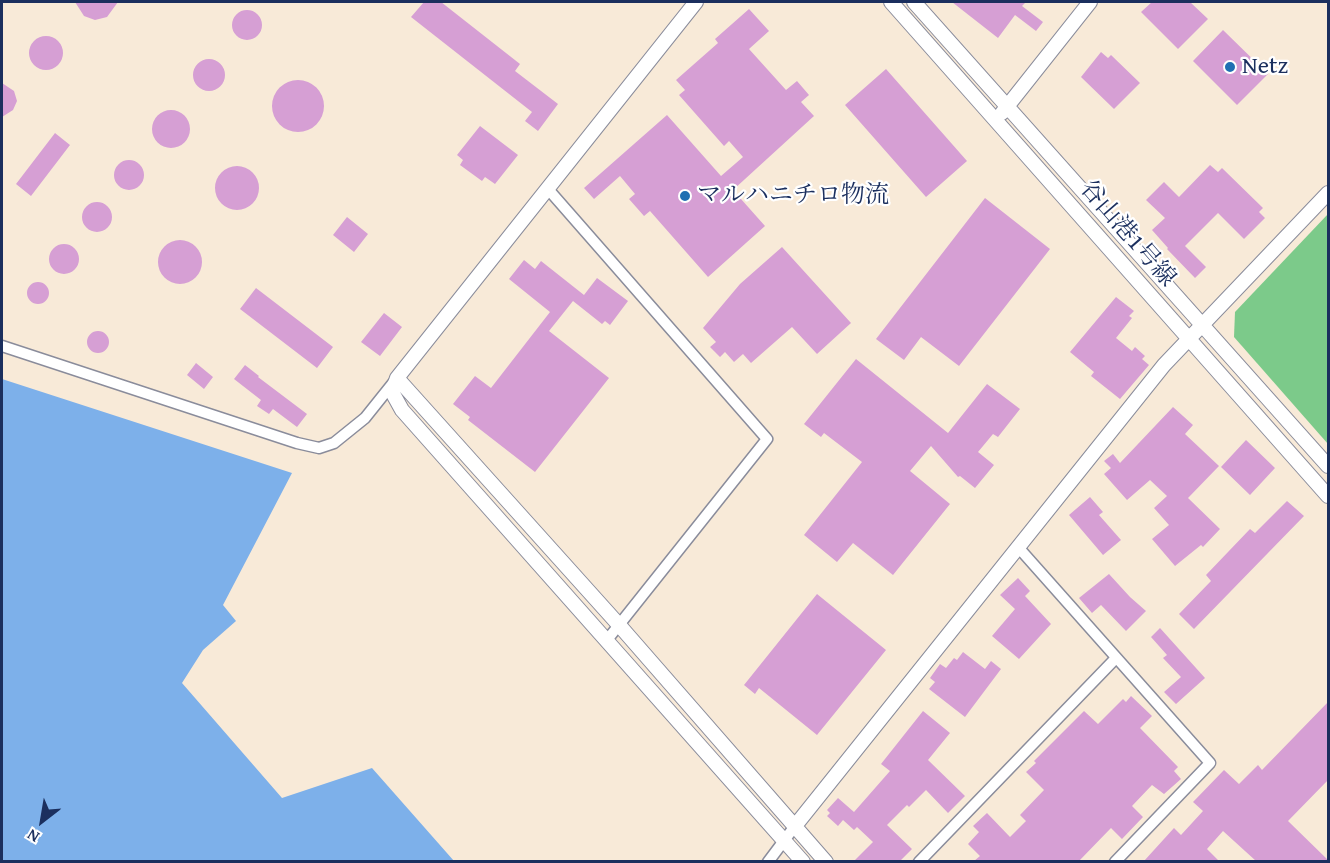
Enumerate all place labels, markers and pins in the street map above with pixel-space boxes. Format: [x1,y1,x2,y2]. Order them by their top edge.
place label: Netz [1242,53,1288,81]
marker: Netz [1223,60,1237,74]
place label: マルハニチロ物流 [697,182,889,210]
marker: マルハニチロ物流 [678,189,692,203]

